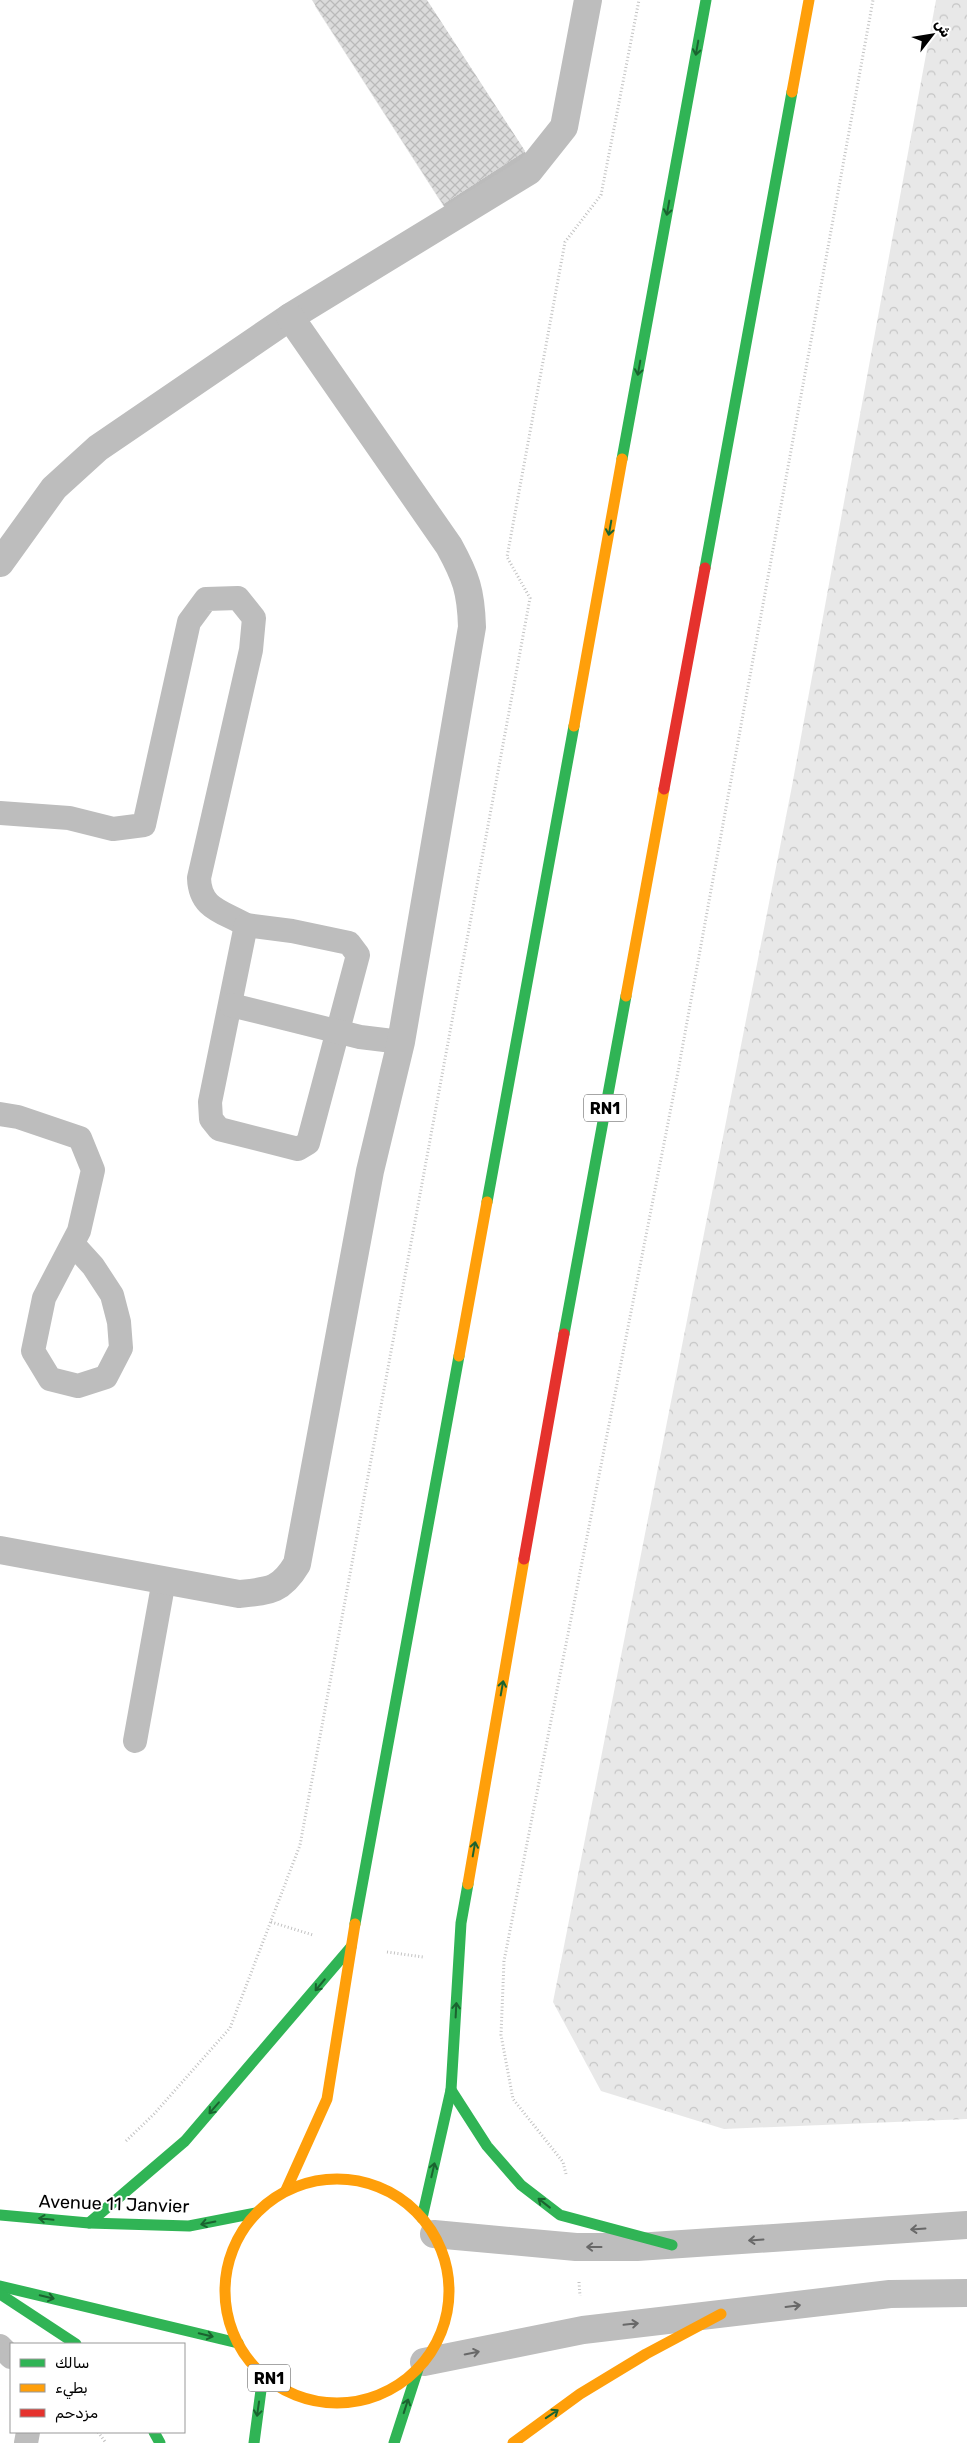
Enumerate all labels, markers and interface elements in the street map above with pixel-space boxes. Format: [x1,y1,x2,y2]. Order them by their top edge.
north arrow [907,10,957,60]
text: ش [931,17,955,41]
one-way arrow [692,40,702,56]
one-way arrow [663,199,673,215]
one-way arrow [634,359,644,375]
one-way arrow [605,519,614,535]
road number: RN1 [584,1094,626,1122]
one-way arrow [497,1681,507,1697]
one-way arrow [470,1841,480,1857]
one-way arrow [314,1978,326,1991]
one-way arrow [452,2002,461,2018]
one-way arrow [209,2101,220,2114]
one-way arrow [429,2163,438,2179]
street label: Avenue 11 Janvier [38,2190,190,2218]
one-way arrow [538,2198,551,2209]
one-way arrow [38,2214,54,2224]
one-way arrow [200,2218,216,2228]
one-way arrow [911,2224,927,2234]
one-way arrow [749,2236,765,2245]
one-way arrow [586,2242,602,2252]
one-way arrow [39,2293,55,2302]
one-way arrow [785,2301,801,2311]
one-way arrow [623,2319,639,2329]
one-way arrow [197,2331,213,2340]
legend [10,2343,185,2433]
one-way arrow [463,2347,479,2357]
text: سالك [55,2354,90,2372]
road number: RN1 [248,2364,290,2392]
text: بطيء [55,2379,88,2400]
one-way arrow [402,2398,412,2414]
one-way arrow [253,2400,263,2416]
text: مزدحم [55,2404,98,2423]
one-way arrow [545,2409,559,2419]

